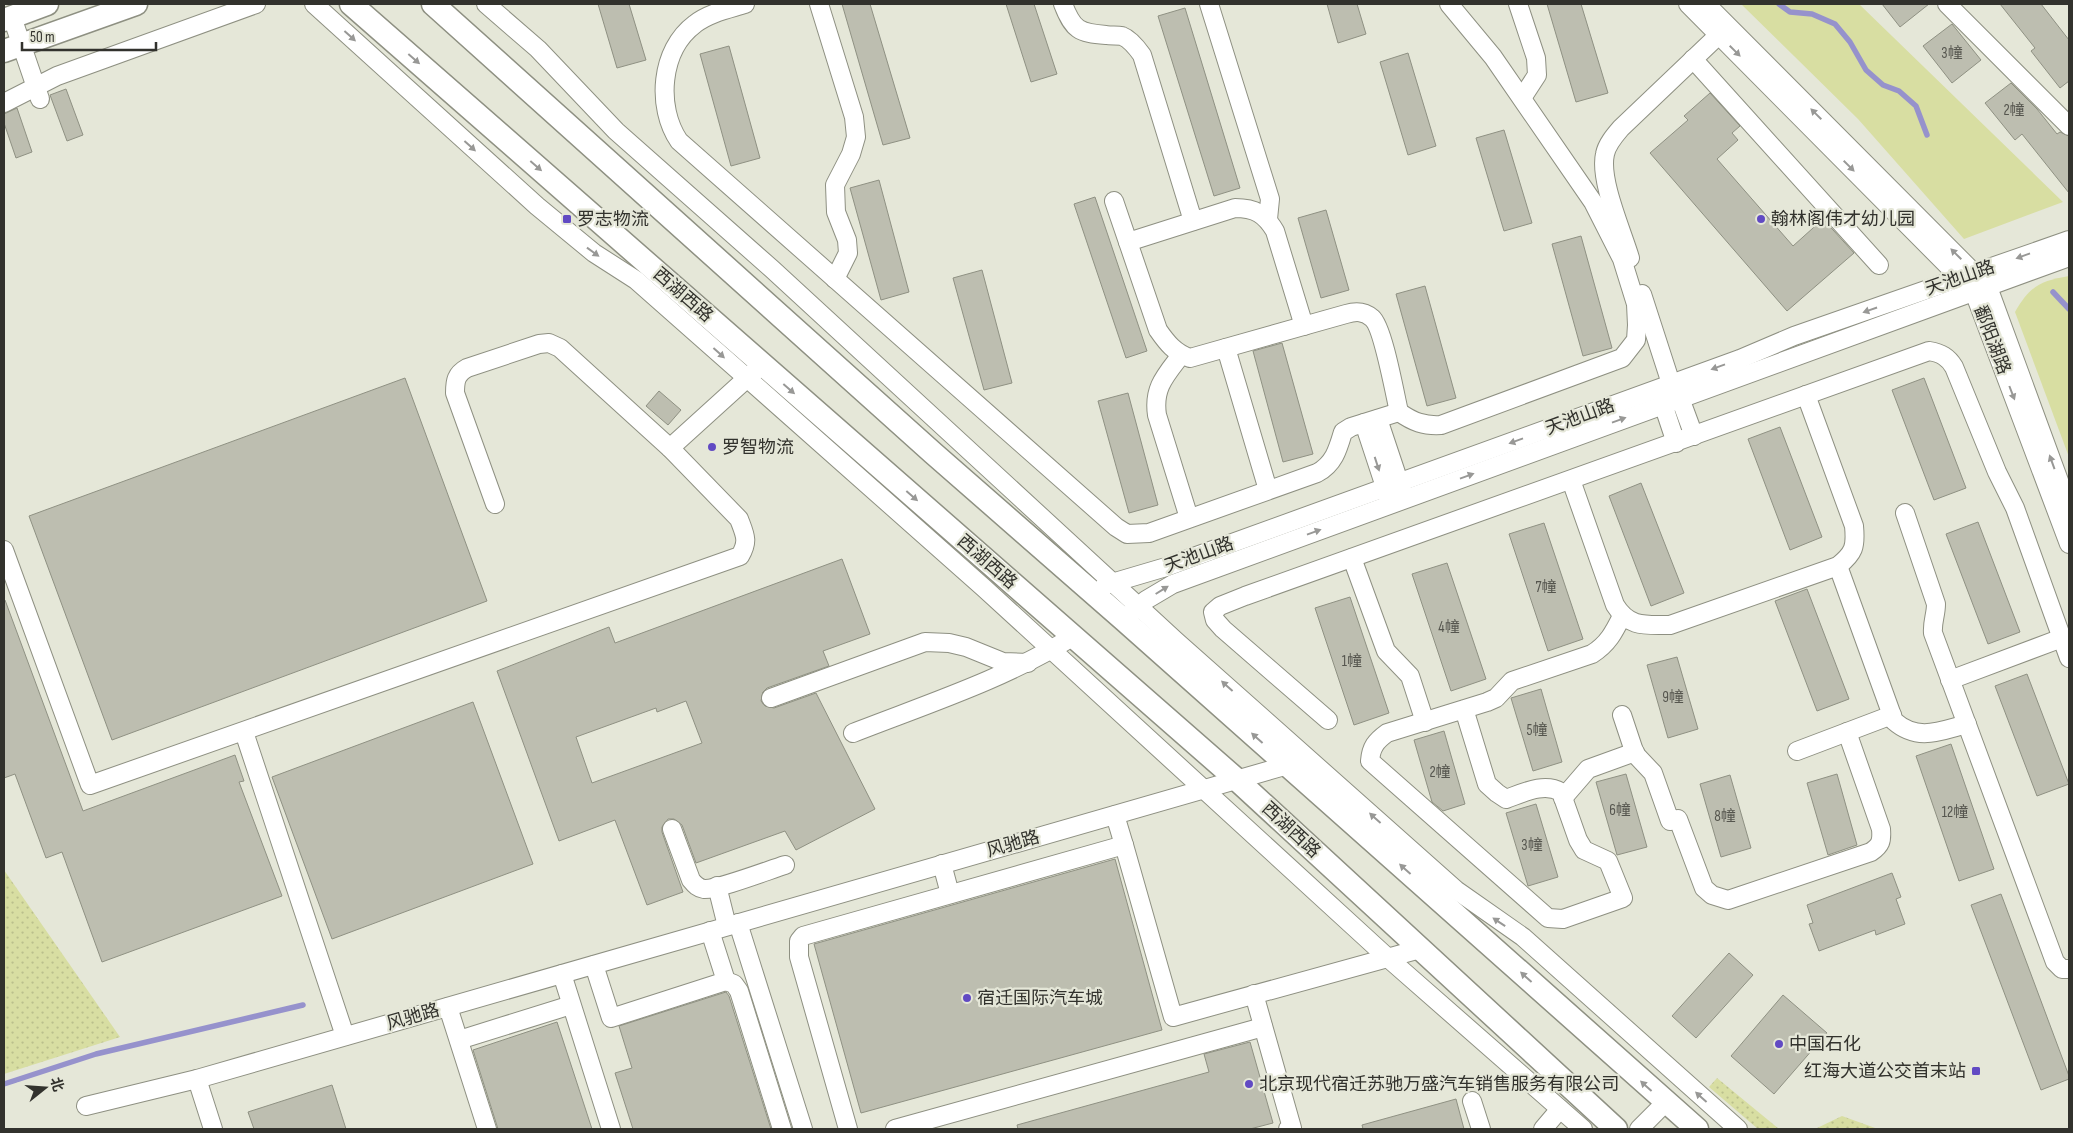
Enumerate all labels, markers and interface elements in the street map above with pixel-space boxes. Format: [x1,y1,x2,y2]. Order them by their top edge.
scale bar [22,20,156,52]
text: 50 m [30,28,55,47]
one-way arrow [343,31,356,42]
one-way arrow [1729,44,1741,56]
house number: 3幢 [1941,44,1963,63]
one-way arrow [407,53,419,65]
house number: 2幢 [2003,101,2025,120]
one-way arrow [1811,108,1823,120]
one-way arrow [464,140,477,151]
one-way arrow [529,160,541,172]
one-way arrow [1843,160,1855,172]
place label: 罗志物流 [577,209,649,230]
place label: 翰林阁伟才幼儿园 [1771,209,1915,230]
marker: 罗志物流 [561,213,573,225]
marker: 翰林阁伟才幼儿园 [1755,213,1767,225]
one-way arrow [586,247,600,257]
one-way arrow [1950,248,1962,260]
one-way arrow [2016,253,2031,260]
street label: 天池山路 [1923,256,1997,300]
street label: 西湖西路 [649,263,717,327]
street label: 鄱阳湖路 [1969,303,2015,377]
one-way arrow [1862,306,1877,314]
one-way arrow [713,348,726,359]
one-way arrow [1710,364,1725,372]
one-way arrow [783,383,795,395]
one-way arrow [2009,385,2016,400]
street label: 天池山路 [1543,395,1617,439]
one-way arrow [1612,416,1627,424]
place label: 罗智物流 [722,437,794,458]
one-way arrow [1508,437,1523,445]
marker: 罗智物流 [706,441,718,453]
one-way arrow [2048,454,2056,469]
one-way arrow [1374,456,1382,471]
one-way arrow [1459,472,1474,479]
one-way arrow [905,490,917,502]
one-way arrow [1307,528,1322,536]
street label: 西湖西路 [953,530,1021,594]
street label: 天池山路 [1162,533,1236,577]
house number: 7幢 [1535,578,1557,597]
one-way arrow [1156,585,1169,595]
house number: 4幢 [1438,618,1460,637]
house number: 1幢 [1342,652,1362,671]
one-way arrow [1221,681,1234,692]
house number: 9幢 [1662,688,1684,707]
house number: 5幢 [1526,721,1548,740]
one-way arrow [1251,733,1263,744]
house number: 2幢 [1429,763,1451,782]
street label: 西湖西路 [1258,798,1324,862]
house number: 6幢 [1609,801,1631,820]
house number: 12幢 [1942,803,1968,822]
house number: 8幢 [1714,807,1736,826]
one-way arrow [1369,812,1381,824]
street label: 风驰路 [984,826,1042,862]
house number: 3幢 [1521,836,1543,855]
one-way arrow [1399,863,1411,875]
one-way arrow [1493,917,1506,927]
one-way arrow [1520,971,1532,983]
place label: 宿迁国际汽车城 [977,988,1103,1009]
marker: 宿迁国际汽车城 [961,992,973,1004]
street label: 风驰路 [384,999,442,1035]
place label: 中国石化 [1789,1034,1861,1055]
marker: 中国石化 [1773,1038,1785,1050]
place label: 红海大道公交首末站 [1804,1061,1966,1082]
north arrow [20,1063,70,1113]
marker: 红海大道公交首末站 [1970,1065,1982,1077]
place label: 北京现代宿迁苏驰万盛汽车销售服务有限公司 [1259,1074,1619,1095]
text: 北 [47,1075,67,1094]
marker: 北京现代宿迁苏驰万盛汽车销售服务有限公司 [1243,1078,1255,1090]
one-way arrow [1641,1080,1653,1092]
one-way arrow [1696,1091,1708,1103]

